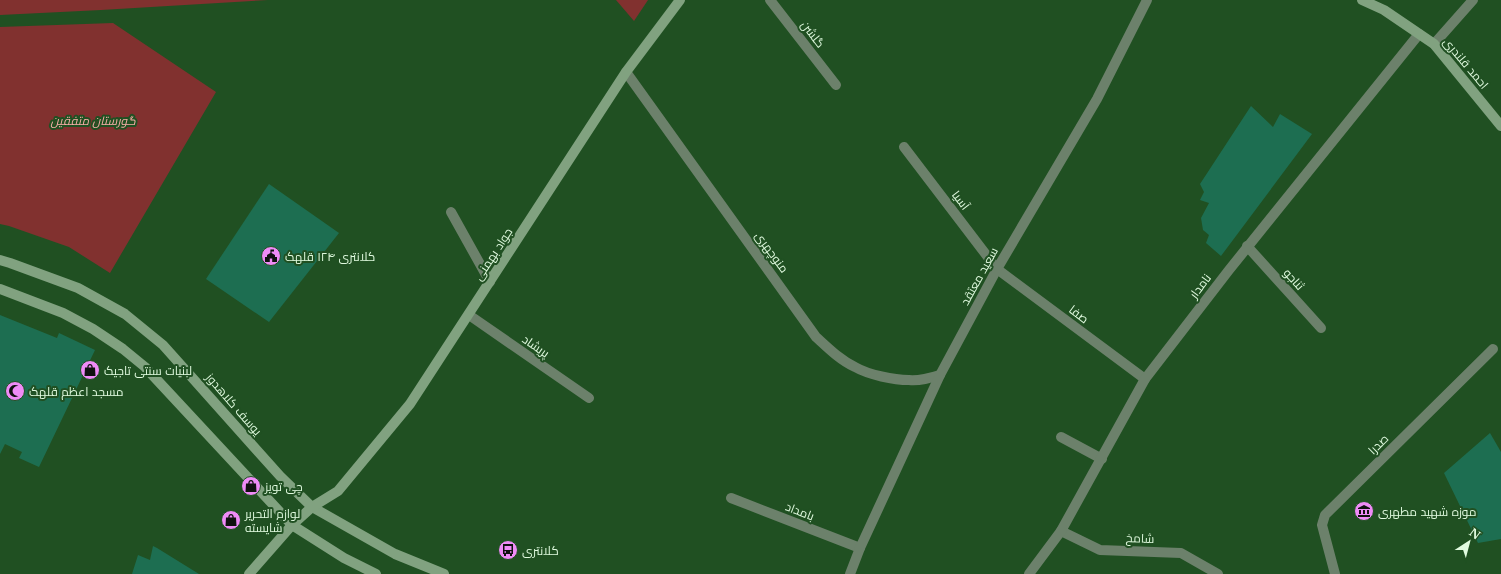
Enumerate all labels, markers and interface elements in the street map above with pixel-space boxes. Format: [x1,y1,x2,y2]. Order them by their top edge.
street label: گلشن [798,17,828,51]
street label: احمد قلندری [1440,34,1492,92]
park label: گورستان متفقین [51,113,136,128]
street label: آسیا [949,187,974,213]
street label: جواد بهمنی [471,225,515,283]
street label: منوچهری [750,229,792,277]
street label: سعید معتقد [957,244,1001,308]
public building icon: کلانتری ۱۲۴ قلهک [260,245,282,267]
place label: کلانتری ۱۲۴ قلهک [285,249,375,264]
street label: ثناجو [1280,265,1308,293]
street label: نامدار [1185,271,1214,302]
street label: صفا [1066,302,1092,326]
street label: پریشاد [518,331,553,363]
shop icon: لبنیات سنتی تاجیک [79,359,101,381]
place label: لبنیات سنتی تاجیک [104,363,192,378]
street label: یوسف کلاهدوز [202,369,266,439]
mosque icon: مسجد اعظم قلهک [4,380,26,402]
place label: مسجد اعظم قلهک [29,384,124,400]
street label: صدرا [1365,431,1391,457]
shop icon: چی تویز [240,475,262,497]
place label: چی تویز [264,479,303,496]
street label: بامداد [783,499,817,523]
museum icon: موزه شهید مطهری [1353,500,1375,522]
place label: موزه شهید مطهری [1378,504,1476,519]
place label: لوازم التحریر شایسته [244,506,300,535]
shop icon: لوازم التحریر شایسته [220,509,242,531]
north arrow [1449,522,1489,562]
text: N [1467,525,1484,543]
street label: شامخ [1125,530,1155,547]
bus stop icon: کلانتری [497,539,519,561]
place label: کلانتری [522,543,559,558]

